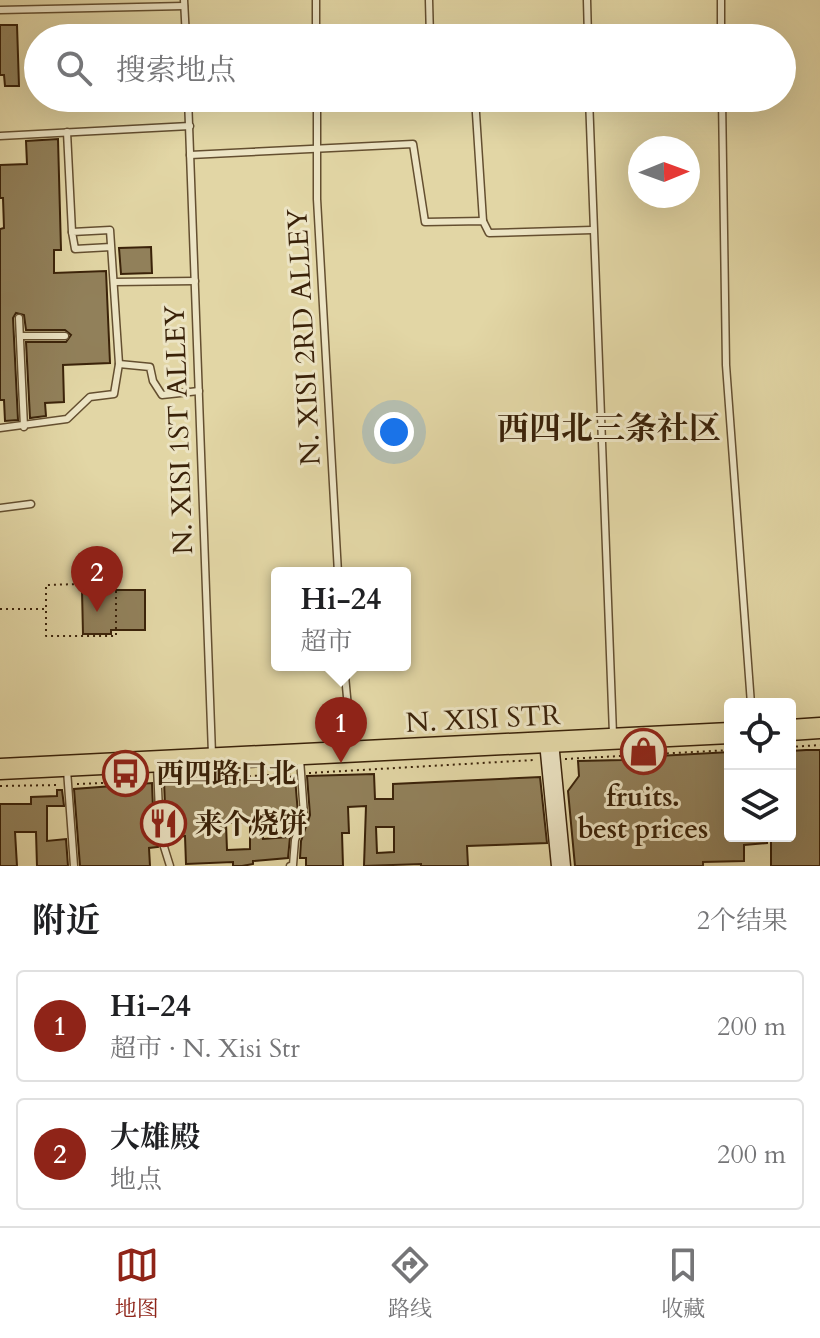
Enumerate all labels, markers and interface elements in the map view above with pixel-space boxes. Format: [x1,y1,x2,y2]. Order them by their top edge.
search box [24,24,796,112]
icon: search [52,46,96,90]
text: 搜索地点 [116,50,236,91]
north arrow [628,136,700,208]
street label: N. XISI 2RD ALLEY [278,207,330,466]
street label: N. XISI 1ST ALLEY [156,304,202,555]
district label: 西四北三条社区 [497,407,721,451]
your location [374,412,414,452]
pin: 2 [71,546,123,612]
popup [271,567,411,671]
text: Hi-24 [301,579,381,620]
text: 超市 [301,624,353,659]
street label: N. XISI STR [405,696,562,742]
pin: 1 [315,697,367,763]
map controls [724,698,796,842]
button: locate [724,698,796,770]
shop icon: fruits. best prices [619,727,667,775]
bus stop icon: 西四路口北 [101,749,149,797]
place label: 西四路口北 [156,755,296,793]
button: layers [724,770,796,842]
place label: fruits. best prices [578,778,708,848]
restaurant icon: 来个烧饼 [140,799,188,847]
place label: 来个烧饼 [195,805,307,843]
text: 附近 [32,898,100,944]
text: 2个结果 [697,903,788,938]
text: Hi-24 [110,986,191,1027]
text: 1 [53,1009,67,1044]
text: 200 m [717,1009,786,1044]
text: 超市 · N. Xisi Str [110,1031,300,1066]
text: 大雄殿 [110,1117,200,1158]
text: 2 [53,1137,67,1172]
text: 200 m [717,1137,786,1172]
text: 地点 [110,1162,162,1197]
tab: 地图 [115,1243,159,1324]
tab: 路线 [388,1243,432,1324]
tab: 收藏 [661,1243,705,1324]

